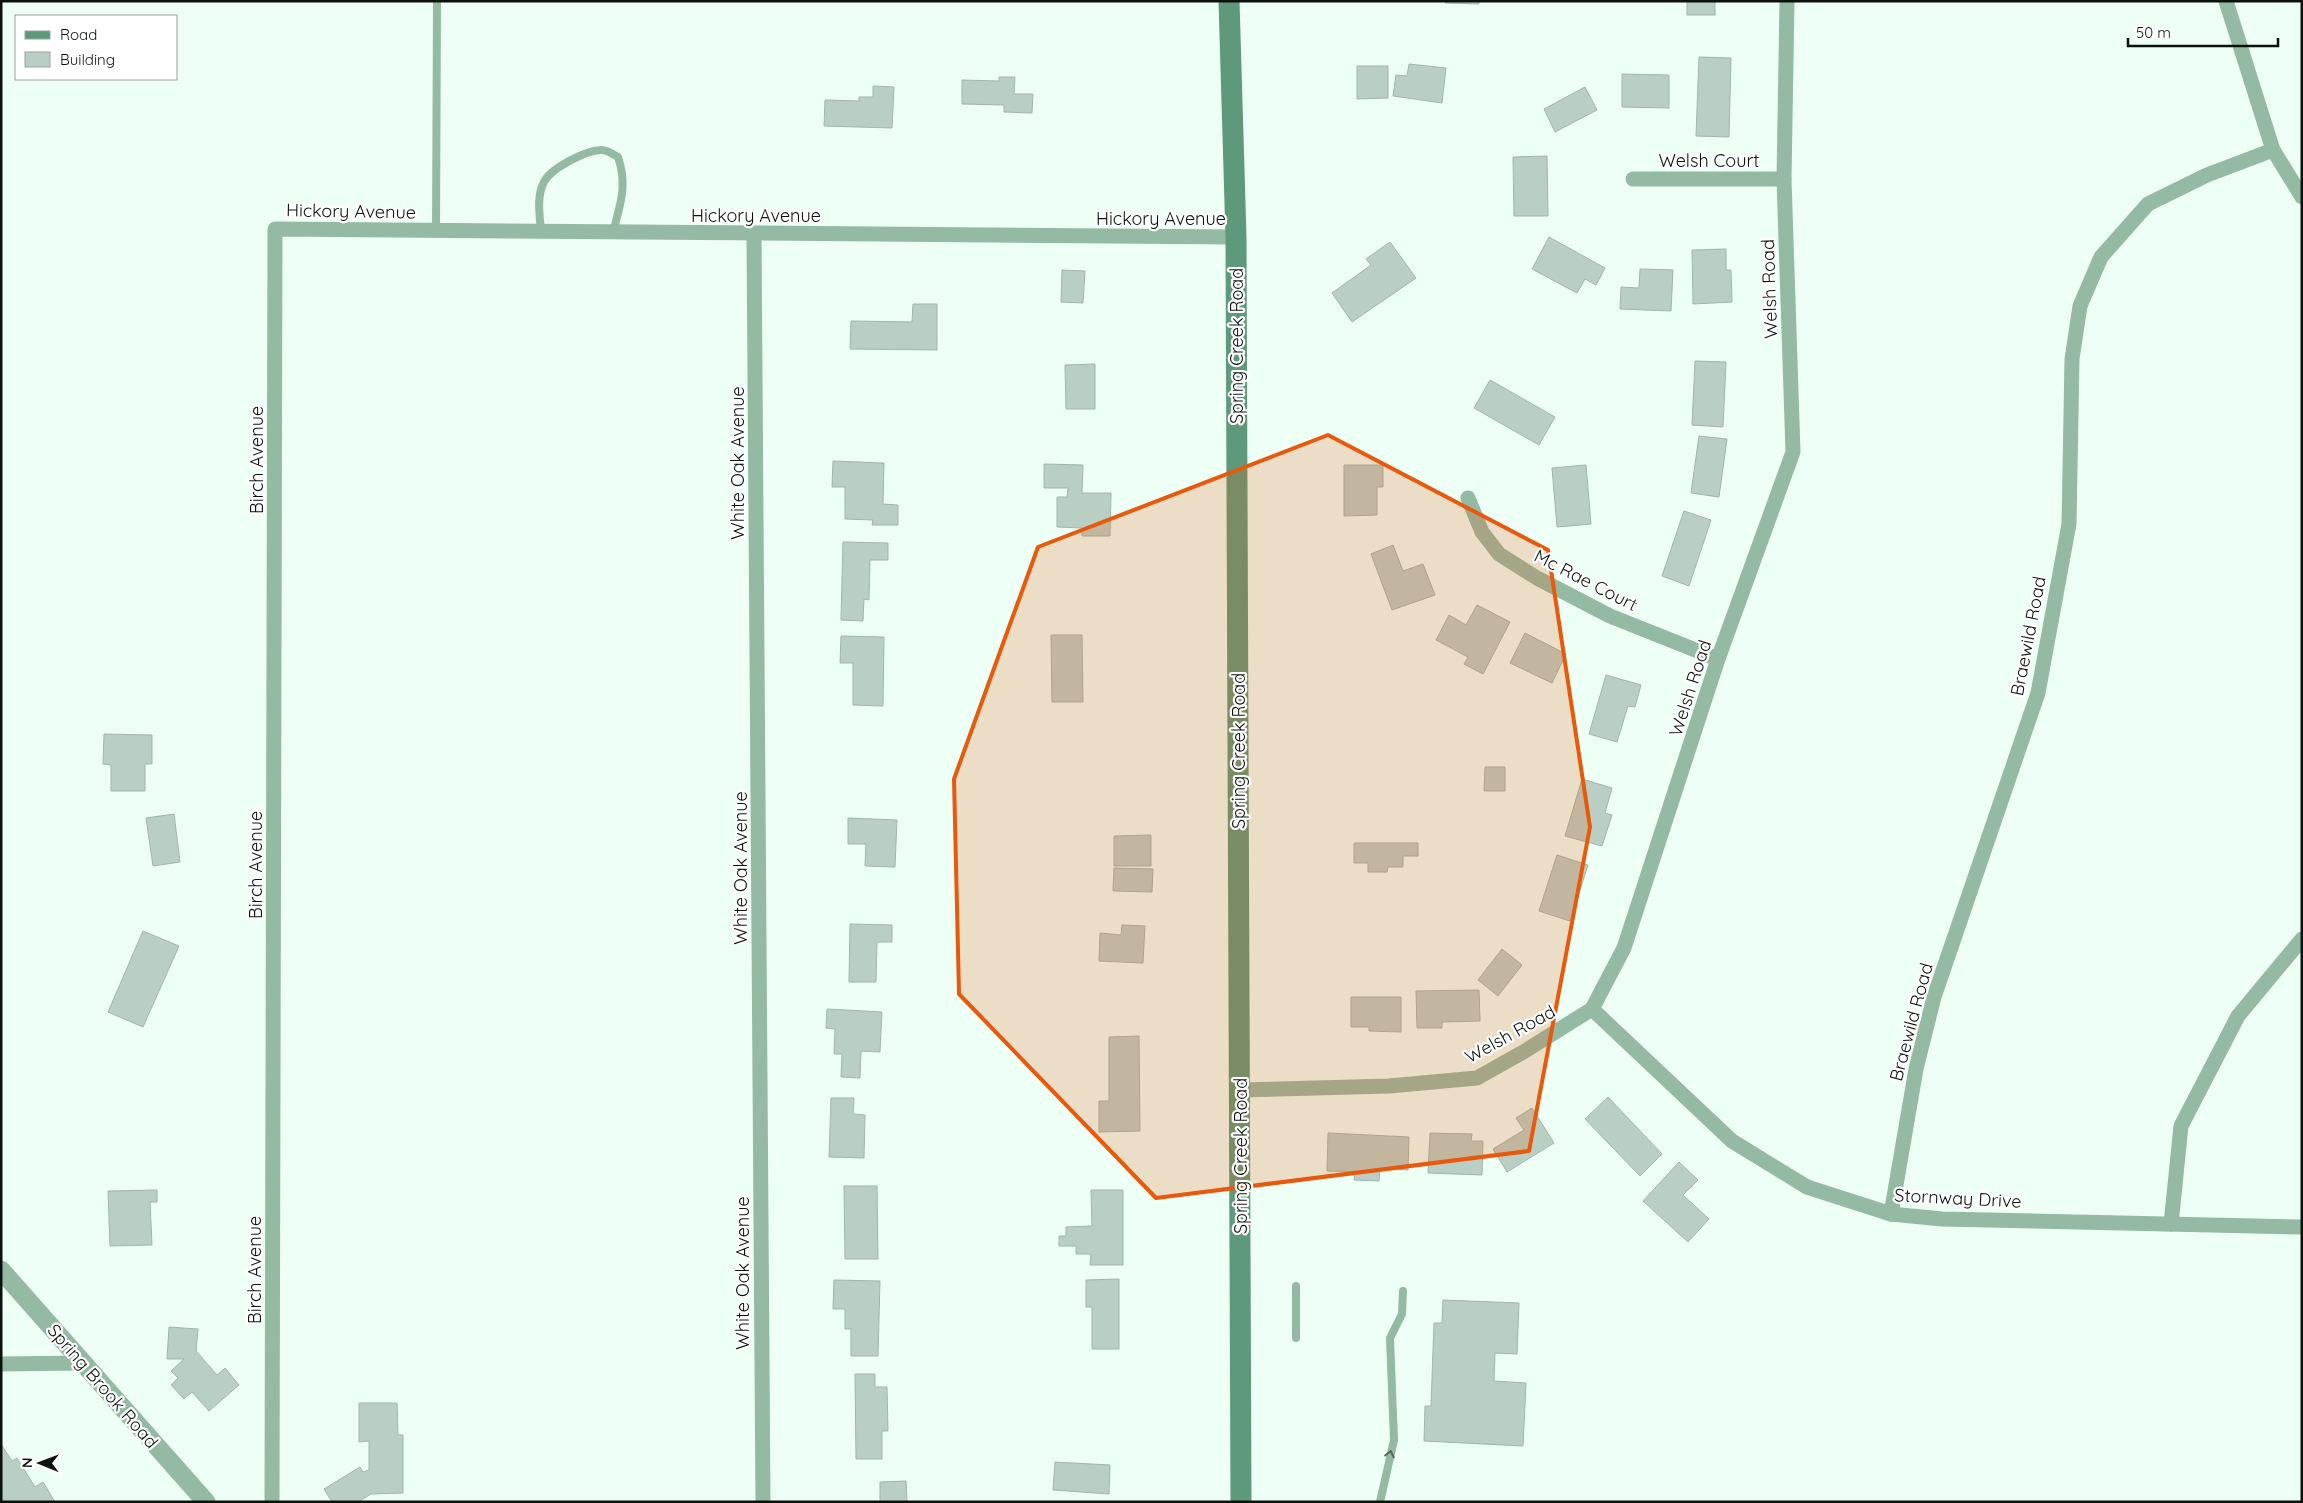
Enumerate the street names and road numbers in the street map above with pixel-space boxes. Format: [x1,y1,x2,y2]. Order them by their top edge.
street label: Welsh Court [1659,149,1759,172]
street label: Hickory Avenue [286,198,416,224]
street label: Hickory Avenue [691,204,821,227]
street label: Hickory Avenue [1096,207,1226,230]
street label: Welsh Road [1756,239,1782,339]
street label: Spring Creek Road [1225,268,1248,424]
street label: White Oak Avenue [726,386,749,540]
street label: Birch Avenue [245,406,268,514]
street label: Mc Rae Court [1530,544,1642,616]
street label: Braewild Road [2005,574,2051,698]
street label: Welsh Road [1664,637,1716,739]
street label: Spring Creek Road [1227,673,1250,829]
street label: White Oak Avenue [729,791,752,945]
street label: Birch Avenue [244,811,267,919]
street label: Braewild Road [1884,960,1938,1084]
street label: Welsh Road [1461,1000,1559,1068]
street label: Spring Creek Road [1229,1078,1252,1234]
street label: Stornway Drive [1894,1183,2022,1213]
street label: White Oak Avenue [731,1196,754,1350]
street label: Birch Avenue [243,1216,266,1324]
street label: Spring Brook Road [43,1319,163,1453]

